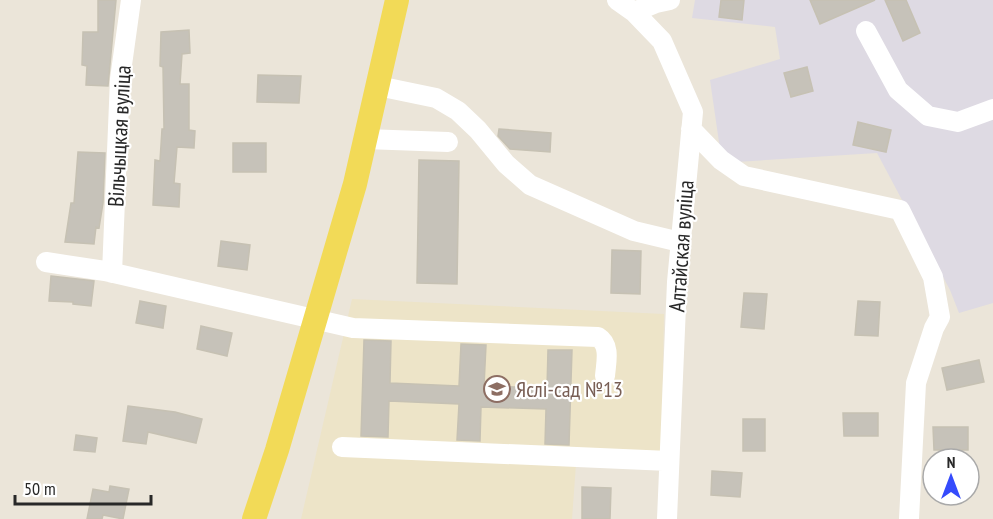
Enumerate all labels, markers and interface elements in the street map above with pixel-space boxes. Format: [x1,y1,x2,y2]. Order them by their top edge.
street label: Вільчыцкая вуліца [101,64,137,208]
street label: Алтайская вуліца [662,179,700,313]
school or university icon: Яслі-сад №13 [482,374,512,404]
place label: Яслі-сад №13 [516,375,623,403]
north arrow [921,447,981,507]
text: N [947,452,955,472]
scale bar [15,468,152,506]
text: 50 m [24,477,56,500]

